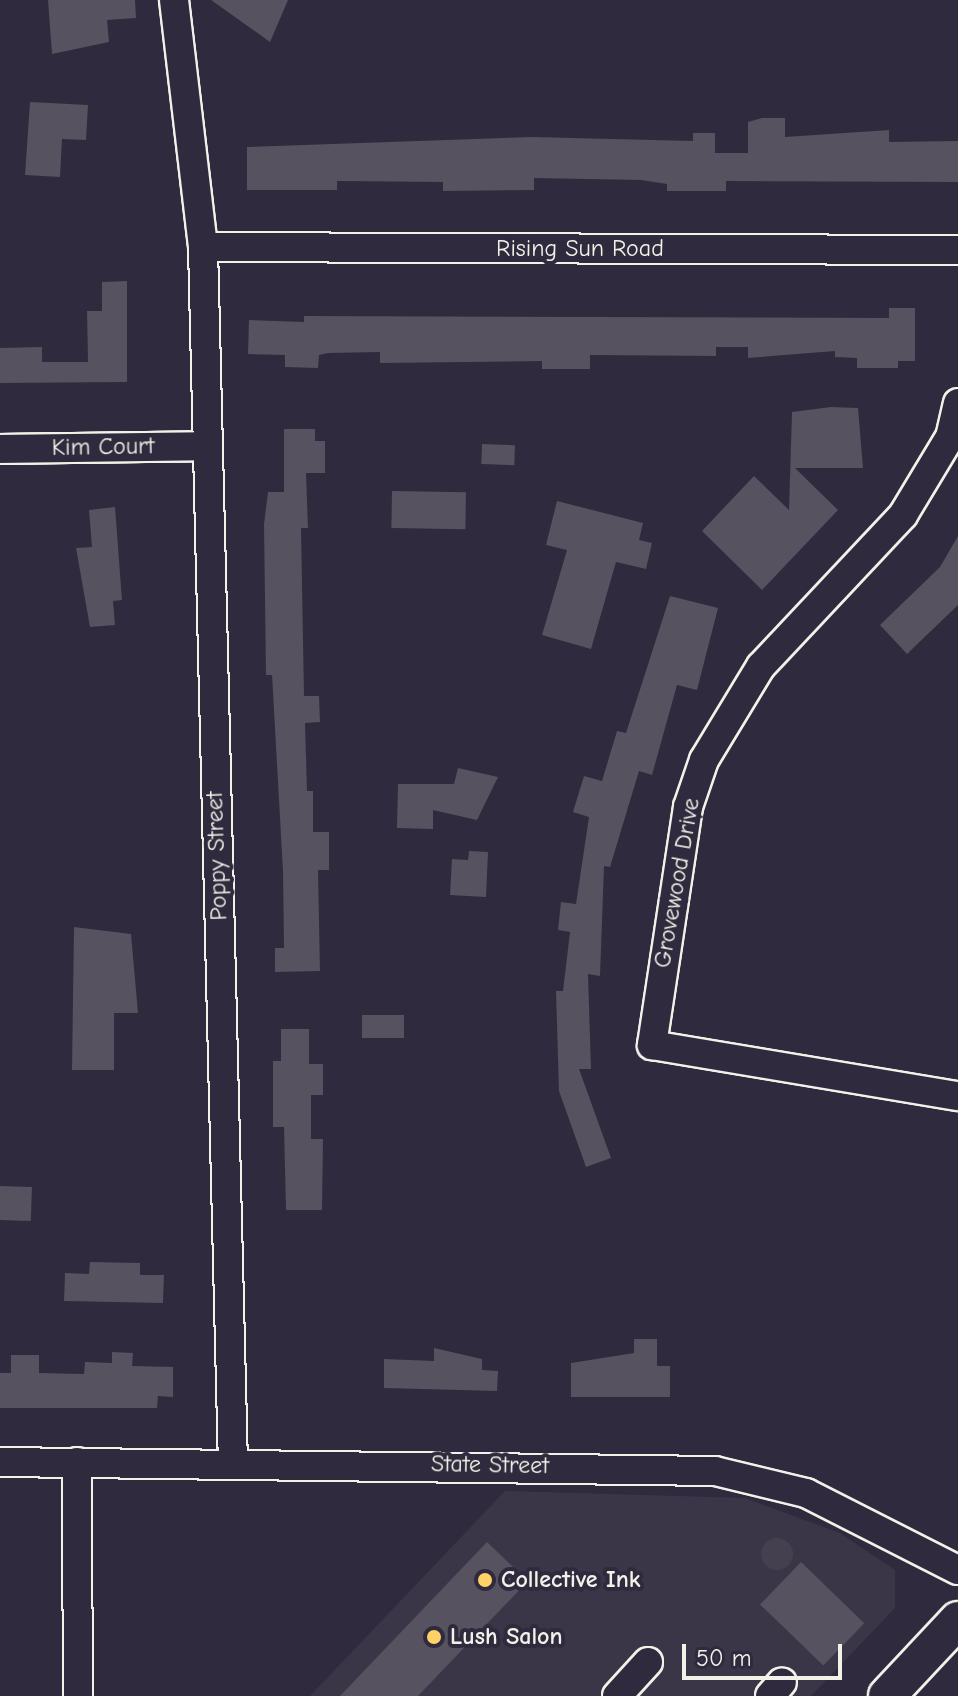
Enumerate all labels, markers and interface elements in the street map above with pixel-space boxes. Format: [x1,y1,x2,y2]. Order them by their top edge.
street label: Rising Sun Road [496,235,664,263]
street label: Kim Court [51,432,155,462]
street label: Poppy Street [200,791,234,921]
street label: Grovewood Drive [648,796,706,970]
street label: State Street [431,1450,549,1480]
place label: Collective Ink [501,1566,640,1594]
marker: Collective Ink [476,1571,494,1589]
place label: Lush Salon [450,1623,563,1651]
marker: Lush Salon [425,1628,443,1646]
scale bar [686,1628,846,1678]
text: 50 m [696,1644,752,1672]

